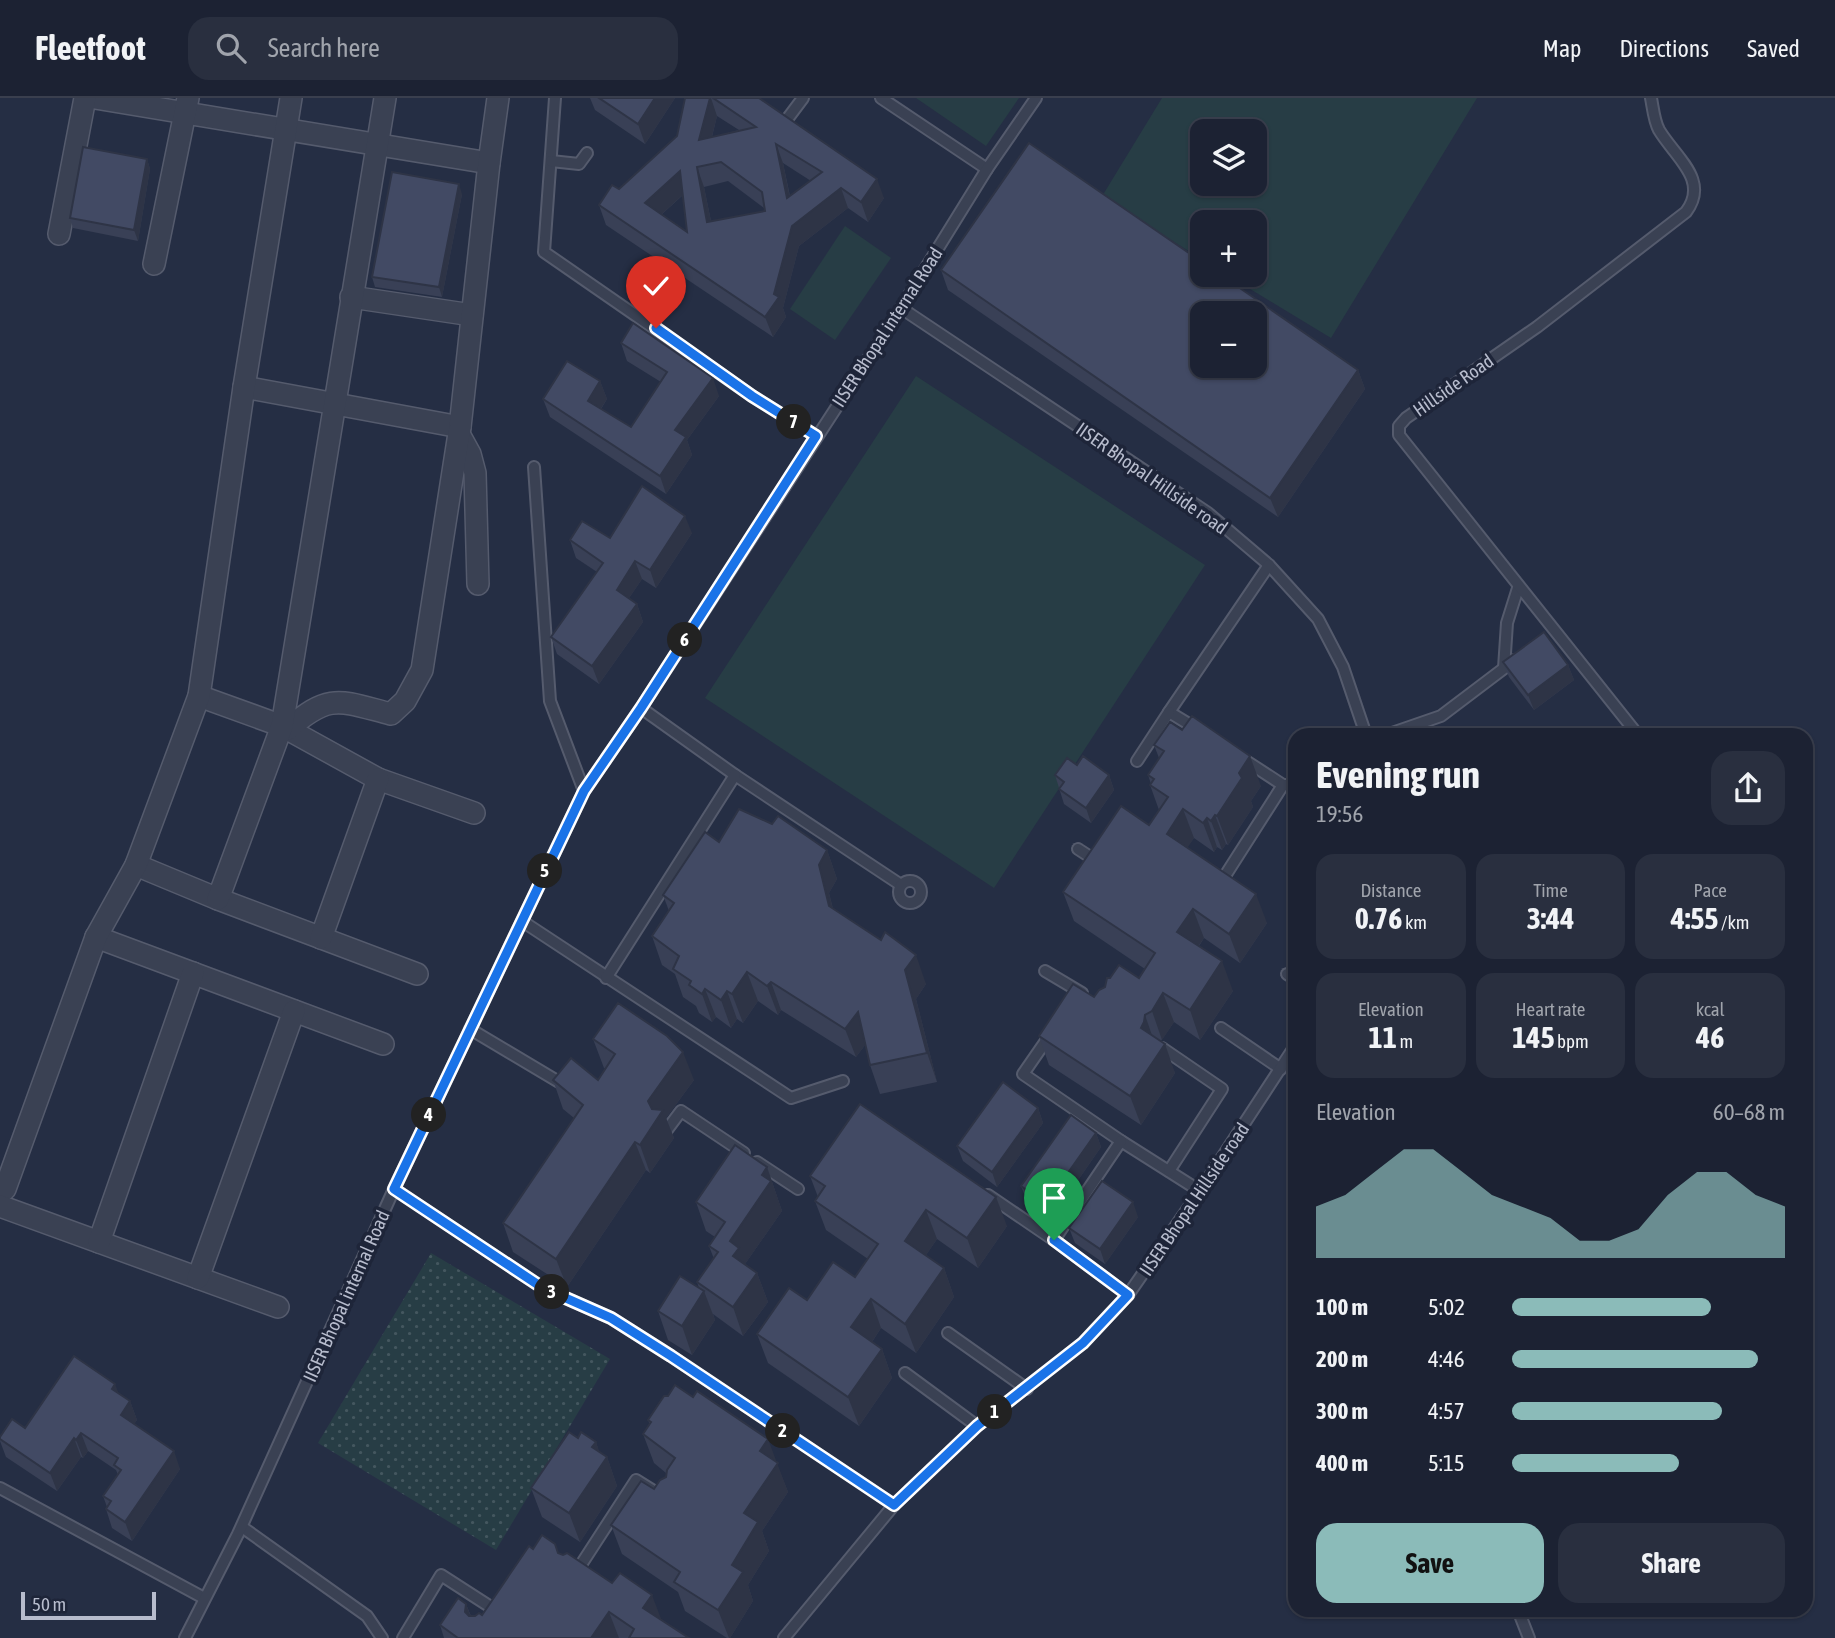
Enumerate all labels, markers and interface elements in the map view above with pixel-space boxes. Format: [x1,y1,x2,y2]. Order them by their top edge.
search box [188,17,678,80]
text: Fleetfoot [35,29,146,67]
icon: search [212,29,250,67]
text: Search here [268,33,380,63]
text: Map [1543,35,1581,62]
text: Directions [1619,35,1709,62]
text: Saved [1747,35,1800,62]
map controls [1190,119,1267,378]
button: layers [1190,119,1267,196]
button: + [1190,210,1267,287]
street label: IISER Bhopal internal Road [827,243,947,411]
pin [626,256,686,328]
icon: check [637,267,675,305]
button: − [1190,301,1267,378]
street label: Hillside Road [1409,349,1497,421]
pin: 7 [776,404,812,440]
text: 7 [789,410,798,432]
street label: IISER Bhopal Hillside road [1072,417,1232,539]
pin: 6 [668,622,702,658]
text: 6 [680,628,689,650]
button: share [1711,751,1785,825]
text: Evening run [1316,753,1480,796]
text: 19:56 [1316,801,1363,827]
pin: 5 [528,854,562,888]
text: 5 [540,859,549,881]
text: Distance [1360,879,1421,901]
text: Time [1533,879,1568,901]
text: Pace [1693,879,1727,901]
text: 0.76 [1355,901,1402,935]
text: 3:44 [1527,901,1574,935]
text: 4:55 [1671,901,1718,935]
text: km [1402,911,1427,933]
text: /km [1718,911,1750,933]
text: Elevation [1358,998,1424,1020]
text: Heart rate [1516,998,1585,1020]
text: kcal [1696,998,1725,1020]
text: 11 [1369,1020,1397,1054]
text: 145 [1512,1020,1555,1054]
text: 46 [1696,1020,1724,1054]
text: m [1397,1030,1413,1052]
text: bpm [1555,1030,1589,1052]
pin: 4 [412,1098,446,1132]
text: Elevation [1316,1099,1396,1125]
text: 60–68 m [1713,1099,1785,1125]
text: 4 [424,1103,433,1125]
street label: IISER Bhopal Hillside road [1135,1118,1253,1280]
pin [1024,1168,1084,1240]
icon: arrive [1035,1179,1073,1217]
street label: IISER Bhopal internal Road [298,1207,394,1385]
pin: 3 [534,1274,570,1310]
text: 3 [547,1280,556,1302]
text: 100 m [1316,1294,1368,1320]
text: 5:02 [1428,1294,1465,1320]
text: 200 m [1316,1346,1368,1372]
text: 4:46 [1428,1346,1465,1372]
pin: 1 [978,1394,1012,1430]
text: 300 m [1316,1398,1368,1424]
text: 4:57 [1428,1398,1465,1424]
text: 1 [990,1400,999,1422]
pin: 2 [766,1414,800,1448]
text: 2 [778,1419,787,1441]
text: 400 m [1316,1450,1368,1476]
text: 5:15 [1428,1450,1465,1476]
button: Save [1316,1523,1544,1603]
button: Share [1558,1523,1785,1603]
scale bar [21,1589,156,1621]
text: 50 m [32,1593,66,1615]

